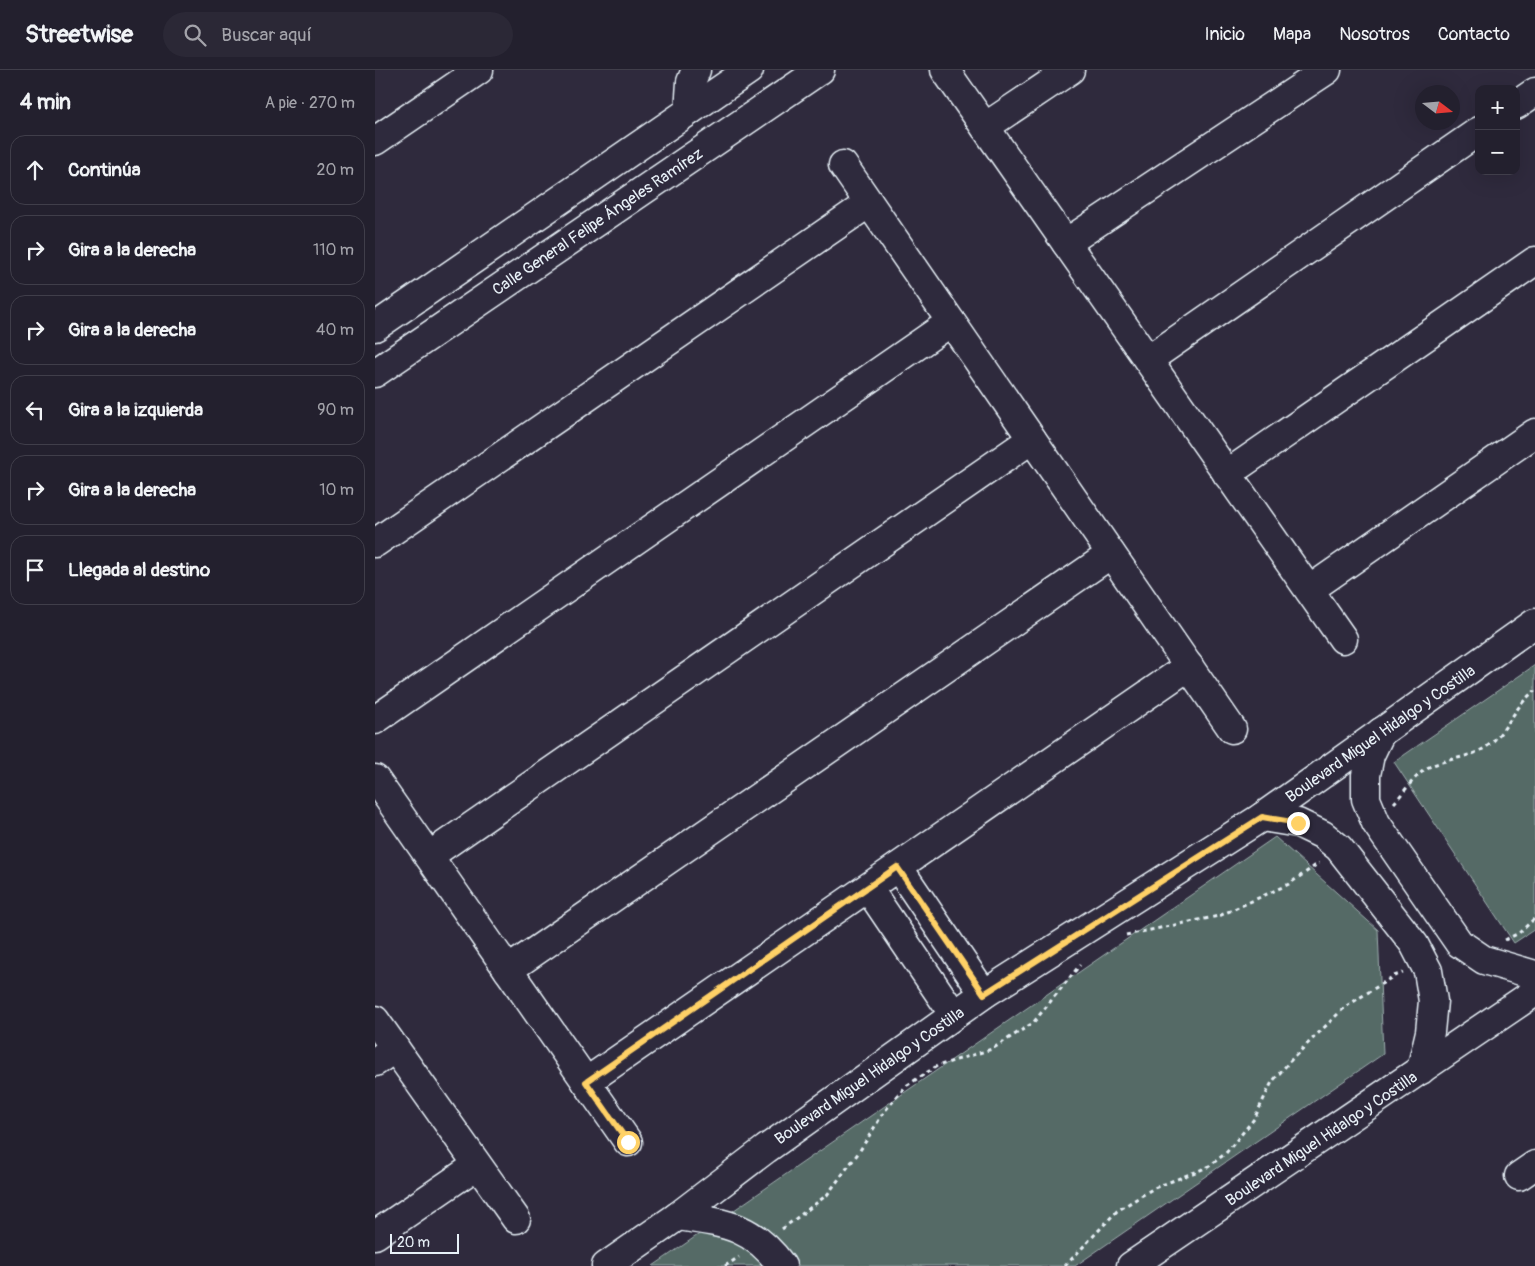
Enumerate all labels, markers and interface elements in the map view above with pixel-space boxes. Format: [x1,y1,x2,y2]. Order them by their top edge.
search box [163,12,513,57]
text: Streetwise [25,20,133,49]
icon: search [181,21,209,49]
text: Buscar aquí [221,23,312,47]
text: Inicio [1204,23,1245,46]
text: Mapa [1273,23,1311,46]
text: Nosotros [1339,23,1410,46]
text: Contacto [1438,23,1510,46]
north arrow [1415,85,1460,130]
map controls [1475,85,1520,175]
button: + [1475,85,1520,130]
text: 4 min [20,89,71,116]
text: A pie · 270 m [265,93,355,113]
button: − [1475,130,1520,175]
street label: Calle General Felipe Ángeles Ramírez [489,144,707,300]
icon: ahead [21,156,49,184]
text: Continúa [68,158,141,182]
text: 20 m [316,160,354,180]
icon: right [21,236,49,264]
text: Gira a la derecha [68,238,196,262]
text: 110 m [313,240,354,260]
icon: right [21,316,49,344]
text: Gira a la derecha [68,318,196,342]
text: 40 m [316,320,354,340]
icon: left [21,396,49,424]
text: Gira a la izquierda [68,398,203,422]
text: 90 m [317,400,354,420]
icon: right [21,476,49,504]
text: Gira a la derecha [68,478,196,502]
text: 10 m [319,480,354,500]
icon: arrive [21,556,49,584]
text: Llegada al destino [68,558,210,582]
street label: Boulevard Miguel Hidalgo y Costilla [1282,661,1479,807]
route end [1287,812,1310,835]
street label: Boulevard Miguel Hidalgo y Costilla [771,1003,968,1149]
street label: Boulevard Miguel Hidalgo y Costilla [1222,1067,1421,1211]
route start [617,1131,640,1154]
scale bar [390,1231,459,1254]
text: 20 m [397,1234,430,1251]

